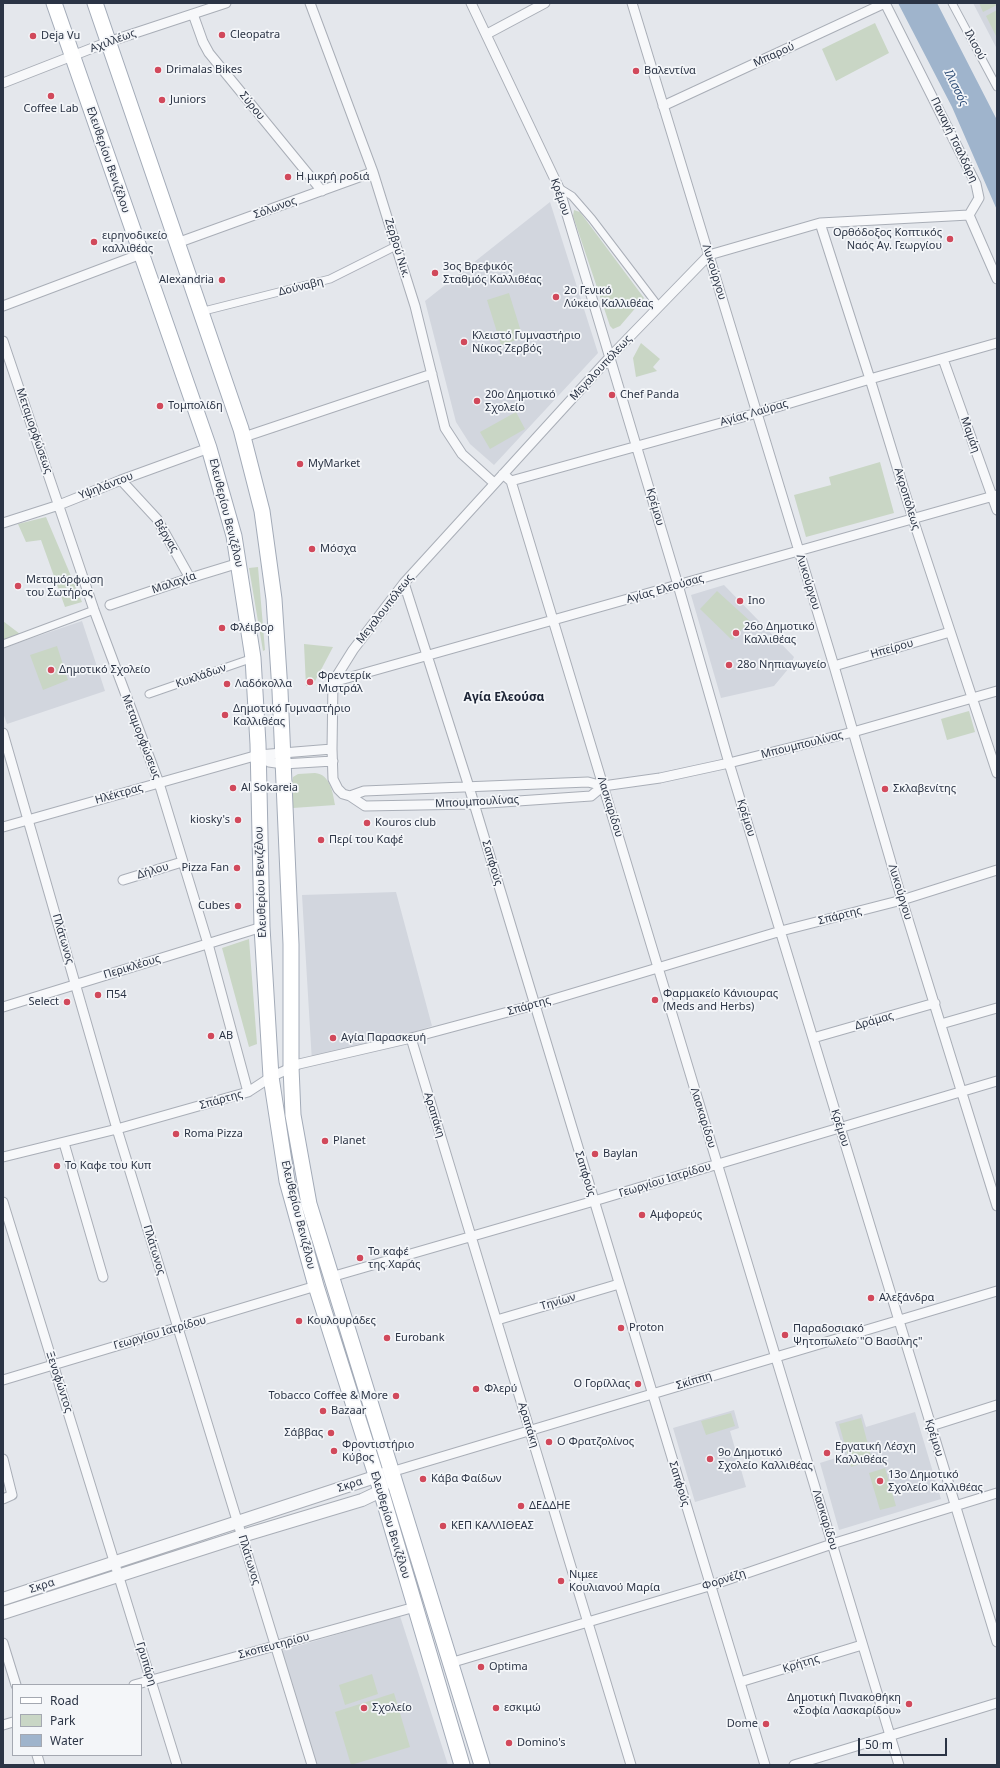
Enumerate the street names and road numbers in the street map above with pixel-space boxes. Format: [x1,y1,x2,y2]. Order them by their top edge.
street label: Αχιλλέως [88,27,138,55]
street label: Ιλισού [962,27,988,63]
street label: Μπαρού [751,40,797,70]
street label: Σύρου [237,89,267,123]
street label: Παναγή Τσαλδάρη [928,95,980,185]
street label: Ελευθερίου Βενιζέλου [84,105,132,215]
street label: Κρέμου [547,177,573,217]
street label: Σόλωνος [252,194,298,222]
street label: Ζερβού Νικ. [382,217,412,279]
street label: Λυκούργου [699,243,729,301]
street label: Δούναβη [277,275,325,299]
street label: Μεγαλουπόλεως [567,333,635,403]
street label: Μεταμορφώσεως [13,386,55,476]
street label: Αγίας Λαύρας [719,397,789,429]
street label: Μαμάη [957,415,983,455]
street label: Ελευθερίου Βενιζέλου [206,457,246,569]
street label: Ακροπόλεως [891,466,923,532]
street label: Υψηλάντου [77,470,135,502]
street label: Κρέμου [643,487,667,527]
street label: Βέργας [151,517,181,555]
street label: Λυκούργου [793,553,823,611]
street label: Μαλαχία [150,569,198,597]
street label: Μεγαλουπόλεως [354,572,416,646]
street label: Αγίας Ελεούσας [625,572,705,606]
street label: Ηπείρου [869,637,915,661]
street label: Κυκλάδων [174,661,228,691]
street label: Μεταμορφώσεως [119,693,163,781]
street label: Μπουμπουλίνας [760,728,844,762]
street label: Λασκαρίδου [595,775,625,839]
street label: Ηλέκτρας [94,781,144,807]
street label: Μπουμπουλίνας [435,793,519,811]
street label: Κρέμου [734,798,758,838]
street label: Ελευθερίου Βενιζέλου [252,826,270,938]
street label: Σαπφούς [479,839,505,887]
street label: Δήλου [136,860,170,882]
street label: Λυκούργου [885,863,915,921]
street label: Σπάρτης [817,904,863,928]
street label: Πλάτωνος [50,912,76,966]
street label: Περικλέους [102,952,162,982]
street label: Σπάρτης [506,994,552,1018]
street label: Δράμας [853,1009,895,1033]
street label: Λασκαρίδου [688,1086,718,1150]
street label: Σπάρτης [198,1088,244,1112]
street label: Αραπάκη [421,1091,447,1139]
street label: Κρέμου [828,1108,852,1148]
street label: Σαπφούς [572,1150,598,1198]
street label: Ελευθερίου Βενιζέλου [278,1159,318,1271]
street label: Γεωργίου Ιατρίδου [617,1160,713,1200]
street label: Πλάτωνος [140,1223,168,1277]
street label: Τηνίων [539,1291,577,1313]
street label: Γεωργίου Ιατρίδου [112,1313,208,1353]
street label: Ξενοφώντος [43,1350,75,1414]
street label: Σκίππη [675,1369,713,1393]
street label: Αραπάκη [515,1401,541,1449]
street label: Κρέμου [922,1418,946,1458]
street label: Σαπφούς [666,1460,692,1508]
street label: Ελευθερίου Βενιζέλου [367,1470,413,1580]
street label: Σκρα [336,1475,364,1495]
street label: Λασκαρίδου [810,1488,840,1552]
street label: Πλάτωνος [235,1533,263,1587]
street label: Φορνέζη [701,1567,747,1593]
street label: Σκρα [28,1576,56,1596]
street label: Σκοπευτηρίου [237,1630,311,1662]
street label: Γρυπάρη [133,1640,159,1688]
street label: Κρήτης [781,1652,821,1676]

